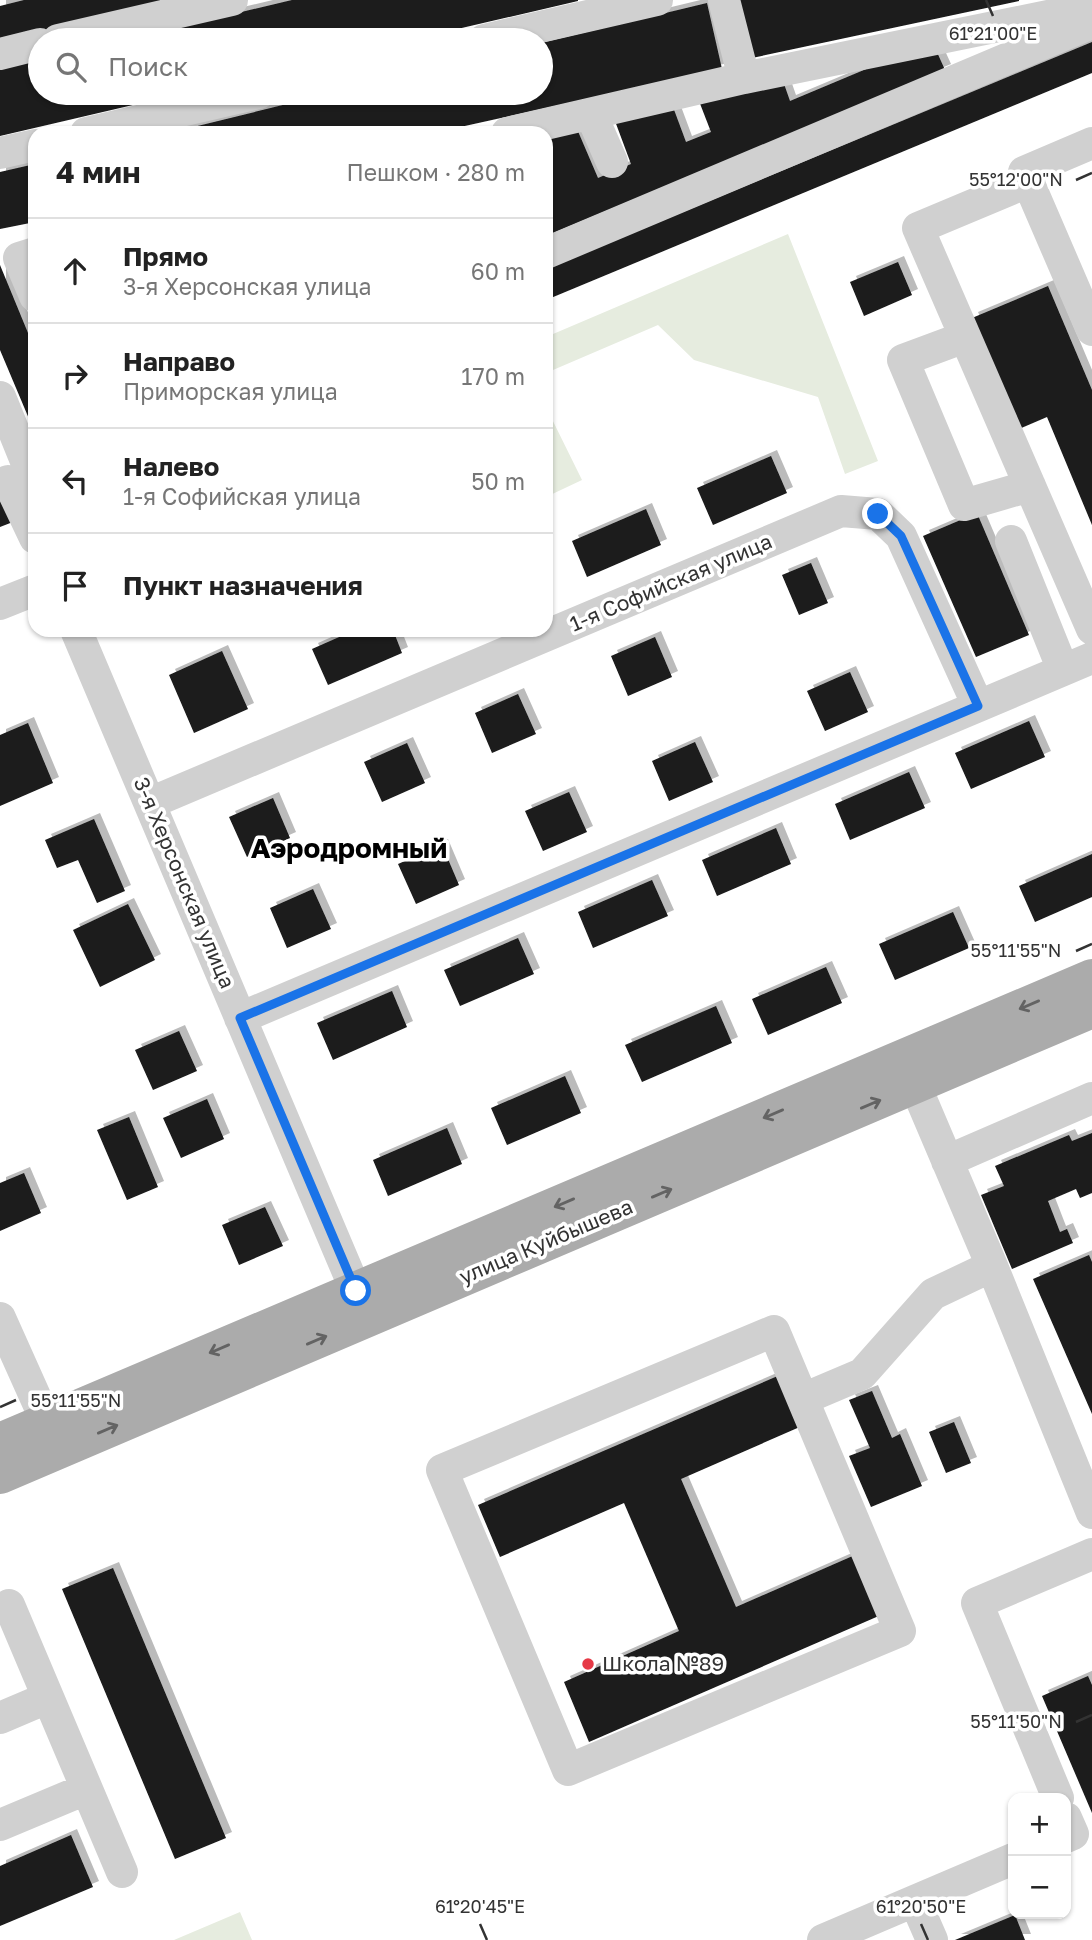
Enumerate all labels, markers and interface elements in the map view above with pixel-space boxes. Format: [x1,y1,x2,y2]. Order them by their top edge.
text: 61°21'00"E [949,22,1037,44]
search box [28,28,553,105]
icon: search [52,48,90,86]
text: Поиск [108,51,188,82]
text: 4 мин [56,154,140,190]
text: Пешком · 280 m [347,158,525,186]
text: 55°12'00"N [969,168,1063,190]
text: Прямо [123,241,208,272]
icon: ahead [56,252,94,290]
text: 60 m [471,257,525,285]
text: 3-я Херсонская улица [123,272,371,300]
text: Направо [123,346,235,377]
icon: right [56,357,94,395]
text: 170 m [461,362,525,390]
text: Приморская улица [123,377,338,405]
text: Налево [123,451,219,482]
icon: left [56,462,94,500]
text: 50 m [471,467,525,495]
text: 1-я Софийская улица [123,482,361,510]
route end [862,498,893,529]
street label: 1-я Софийская улица [565,528,776,637]
icon: arrive [56,567,94,605]
text: Пункт назначения [123,570,363,601]
street label: 3-я Херсонская улица [129,773,241,992]
district label: Аэродромный [251,831,447,864]
text: 55°11'55"N [971,939,1061,961]
one-way arrow [1019,999,1040,1012]
one-way arrow [860,1097,881,1110]
one-way arrow [763,1108,784,1121]
one-way arrow [650,1186,672,1199]
street label: улица Куйбышева [455,1193,636,1289]
one-way arrow [553,1197,575,1210]
route start [340,1275,371,1306]
one-way arrow [306,1333,327,1346]
one-way arrow [209,1343,230,1356]
text: 55°11'55"N [31,1389,121,1411]
one-way arrow [97,1422,118,1435]
place label: Школа №89 [602,1650,724,1676]
marker: Школа №89 [580,1656,596,1672]
text: 55°11'50"N [970,1710,1062,1732]
map controls [1008,1793,1071,1919]
button: + [1008,1793,1071,1856]
button: − [1008,1856,1071,1919]
text: 61°20'45"E [435,1895,525,1917]
text: 61°20'50"E [876,1895,966,1917]

